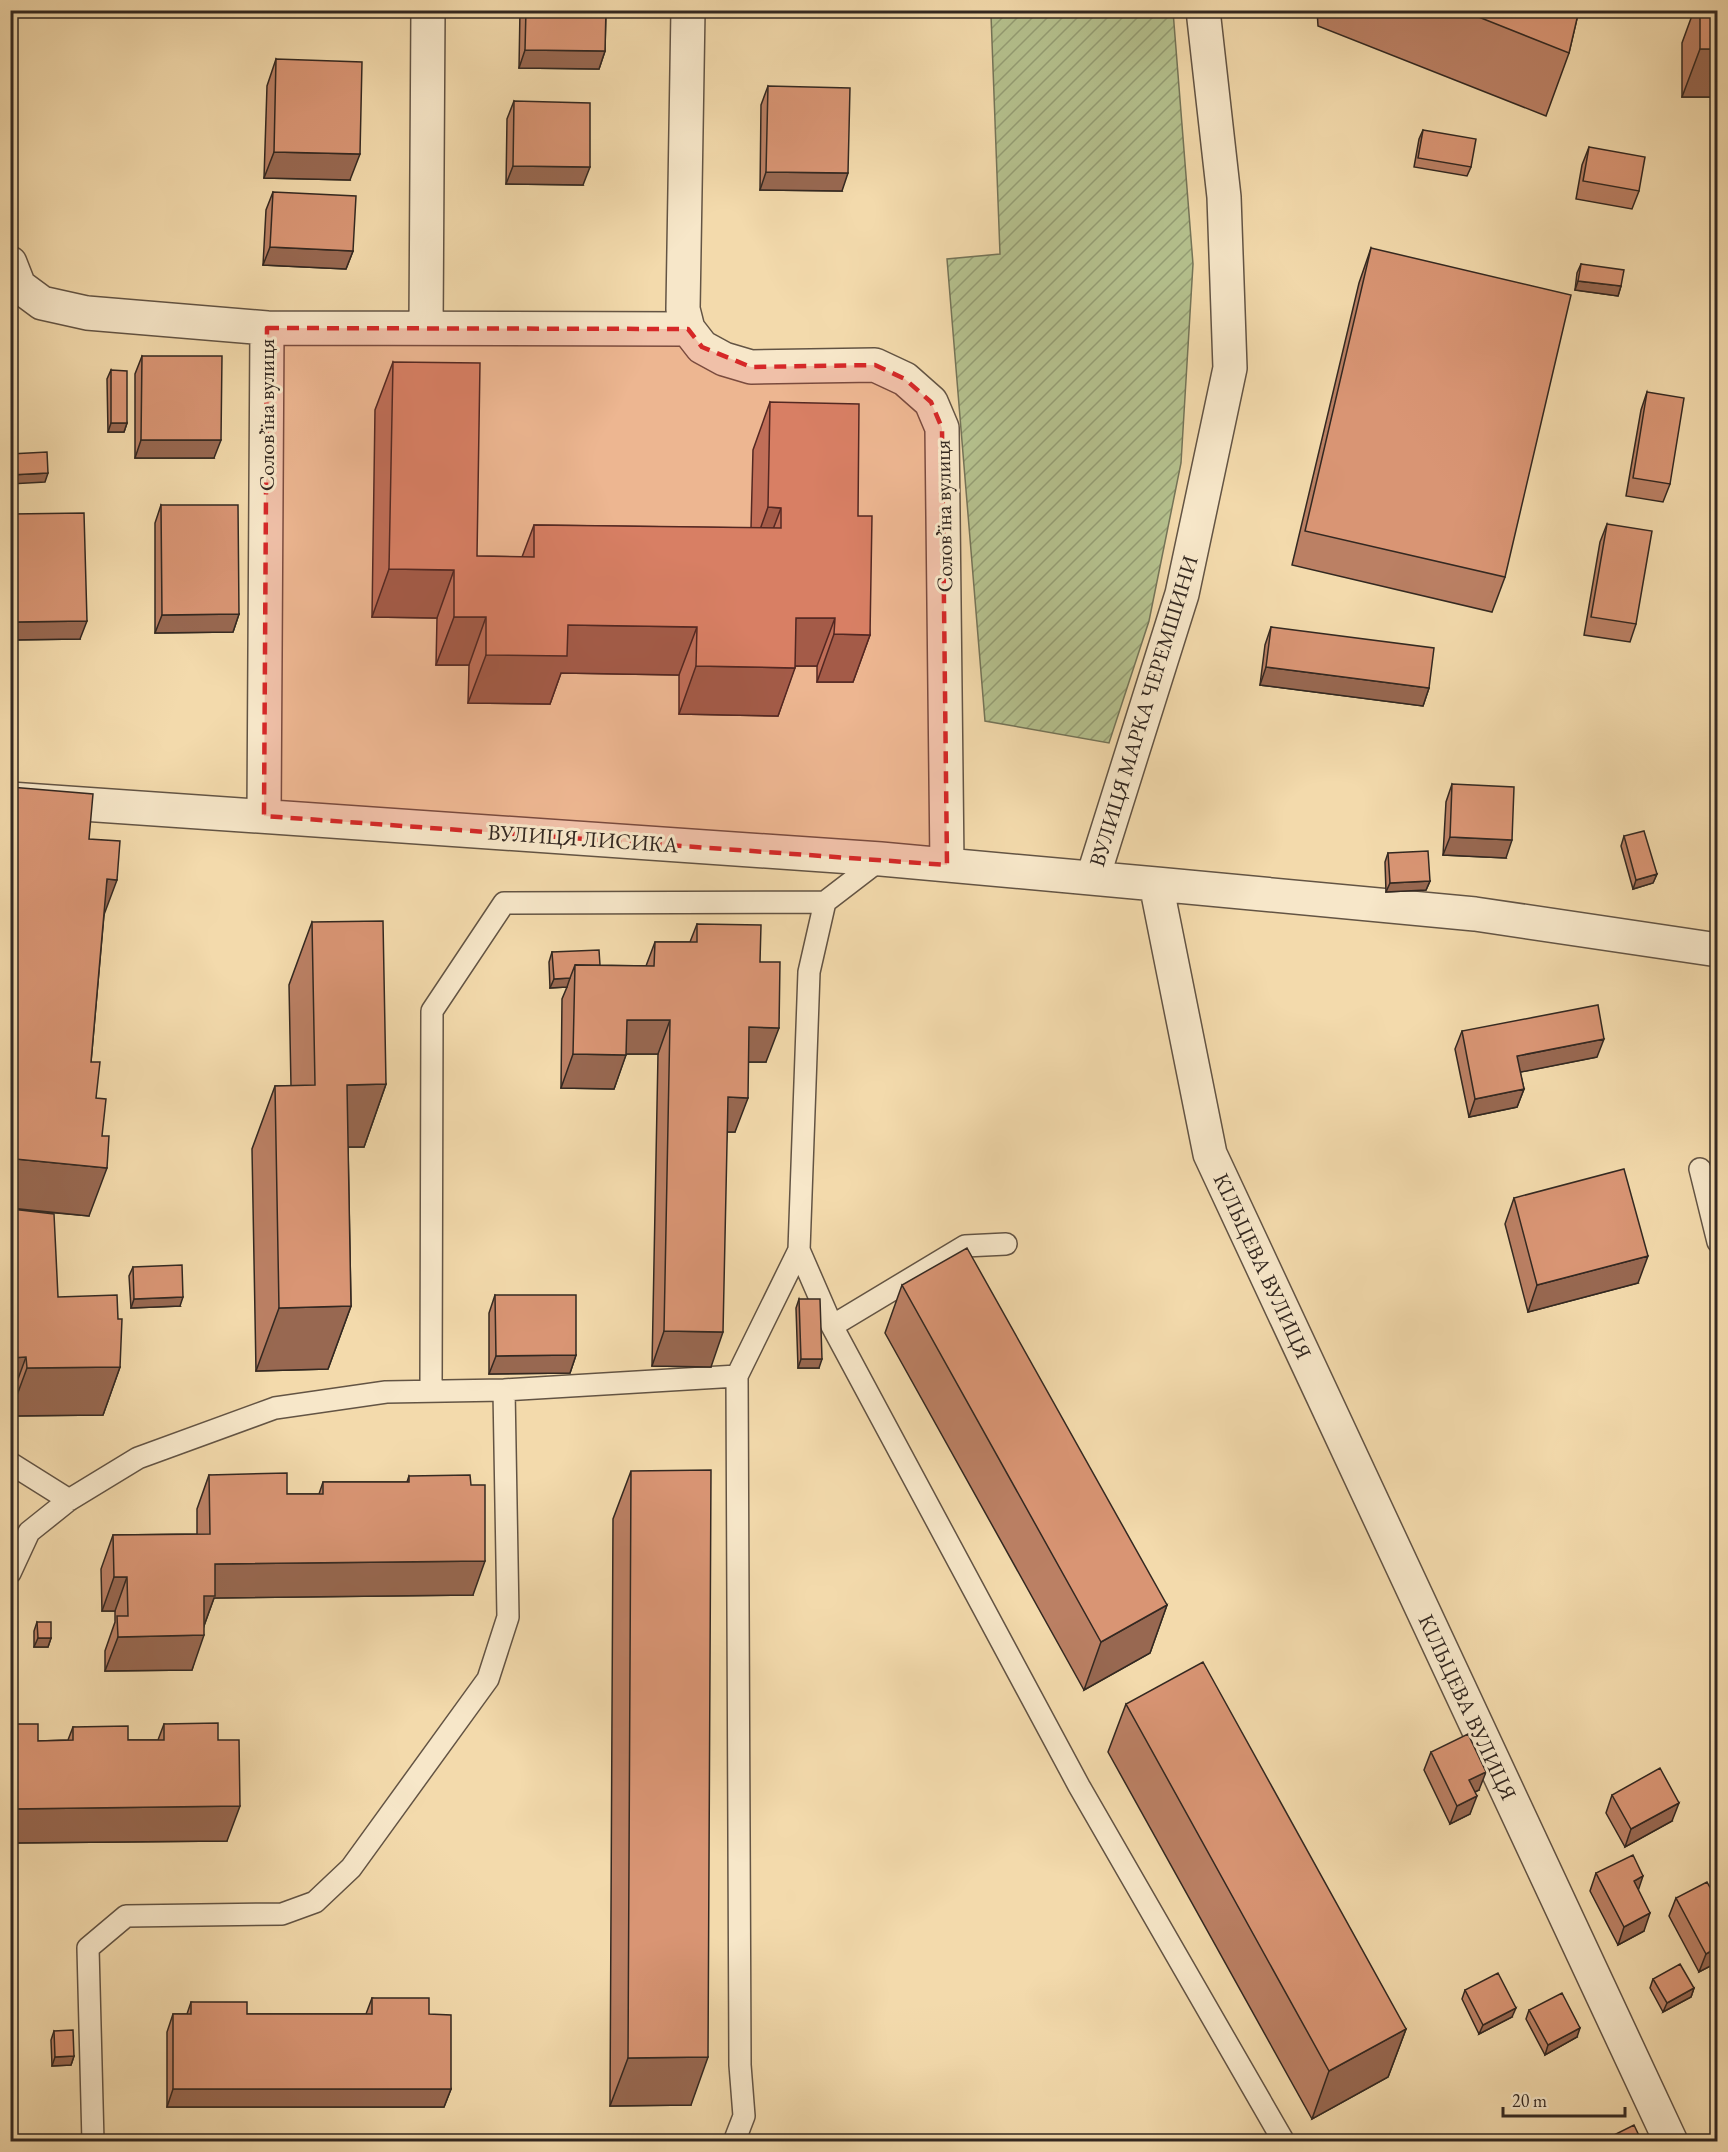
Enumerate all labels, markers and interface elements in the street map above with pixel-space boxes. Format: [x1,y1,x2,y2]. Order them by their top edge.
street label: Соловʼїна вулиця [252,339,281,491]
street label: Соловʼїна вулиця [928,439,959,593]
street label: ВУЛИЦЯ МАРКА ЧЕРЕМШИНИ [1082,552,1205,870]
street label: ВУЛИЦЯ ЛИСИКА [487,817,680,860]
street label: КІЛЬЦЕВА ВУЛИЦЯ [1207,1169,1318,1364]
street label: КІЛЬЦЕВА ВУЛИЦЯ [1412,1610,1523,1805]
scale bar [1503,2080,1624,2118]
text: 20 m [1512,2089,1547,2112]

